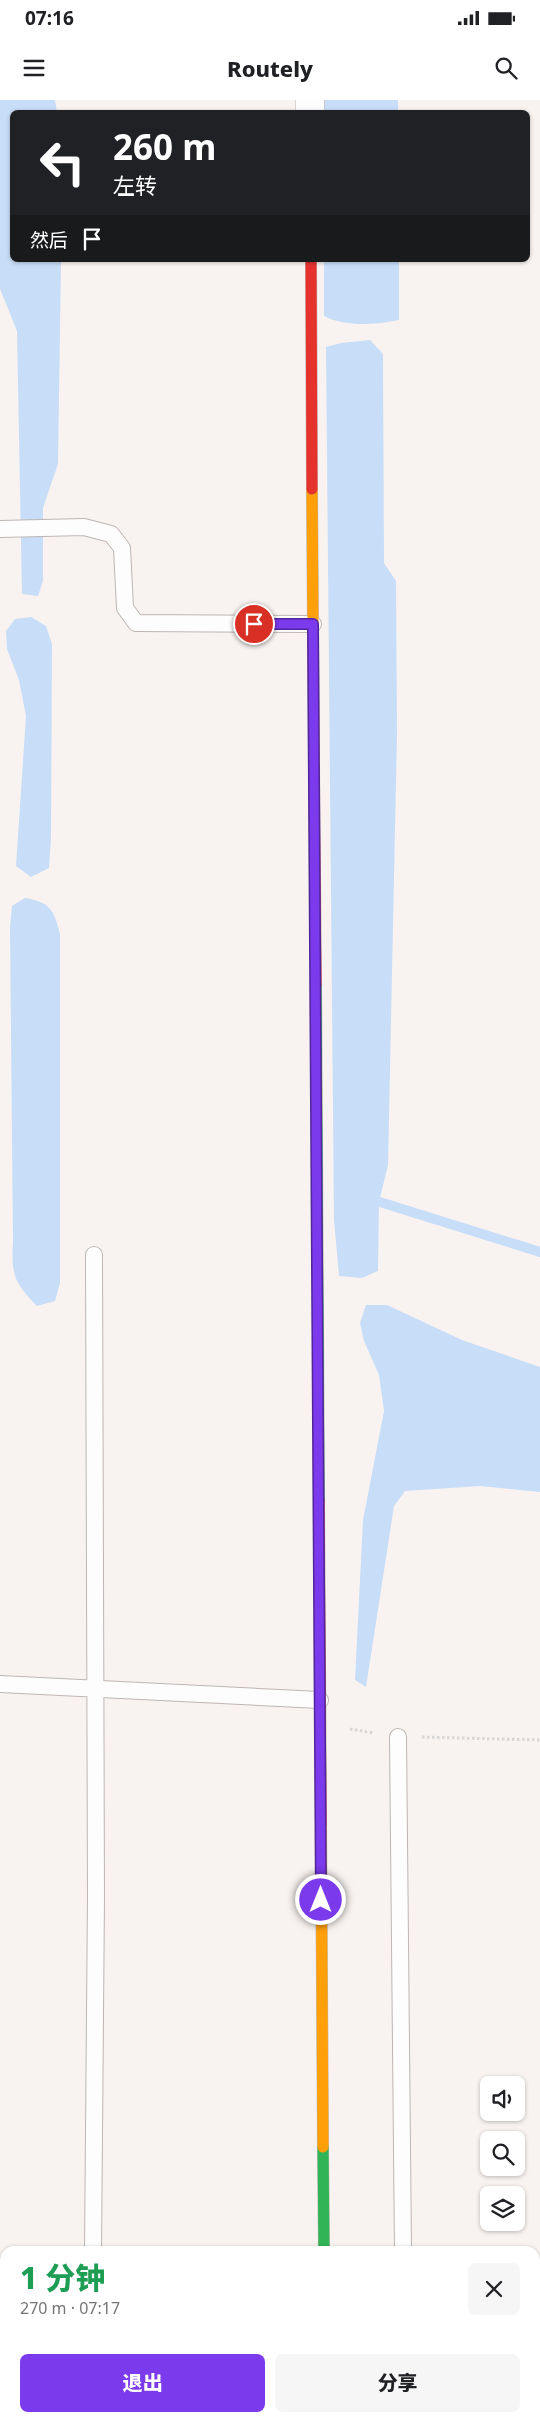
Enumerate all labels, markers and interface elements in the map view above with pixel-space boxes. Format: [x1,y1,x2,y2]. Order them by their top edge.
text: 07:16 [25,5,74,31]
text: Routely [227,53,313,83]
icon: menu [20,54,48,82]
icon: search [492,54,520,82]
text: 260 m [113,123,216,170]
icon: left [30,130,95,195]
text: 左转 [113,170,157,200]
icon: arrive [78,225,106,253]
text: 然后 [30,227,68,253]
pin [233,603,275,645]
icon: arrive [240,610,268,638]
position arrow [294,1873,346,1925]
map controls [480,2076,525,2231]
button: sound [480,2076,525,2121]
button: search [480,2131,525,2176]
button: layers [480,2186,525,2231]
text: 1 分钟 [20,2257,105,2298]
button: close [468,2263,520,2315]
text: 270 m · 07:17 [20,2297,120,2319]
button: 退出 [20,2354,265,2412]
button: 分享 [275,2354,520,2412]

